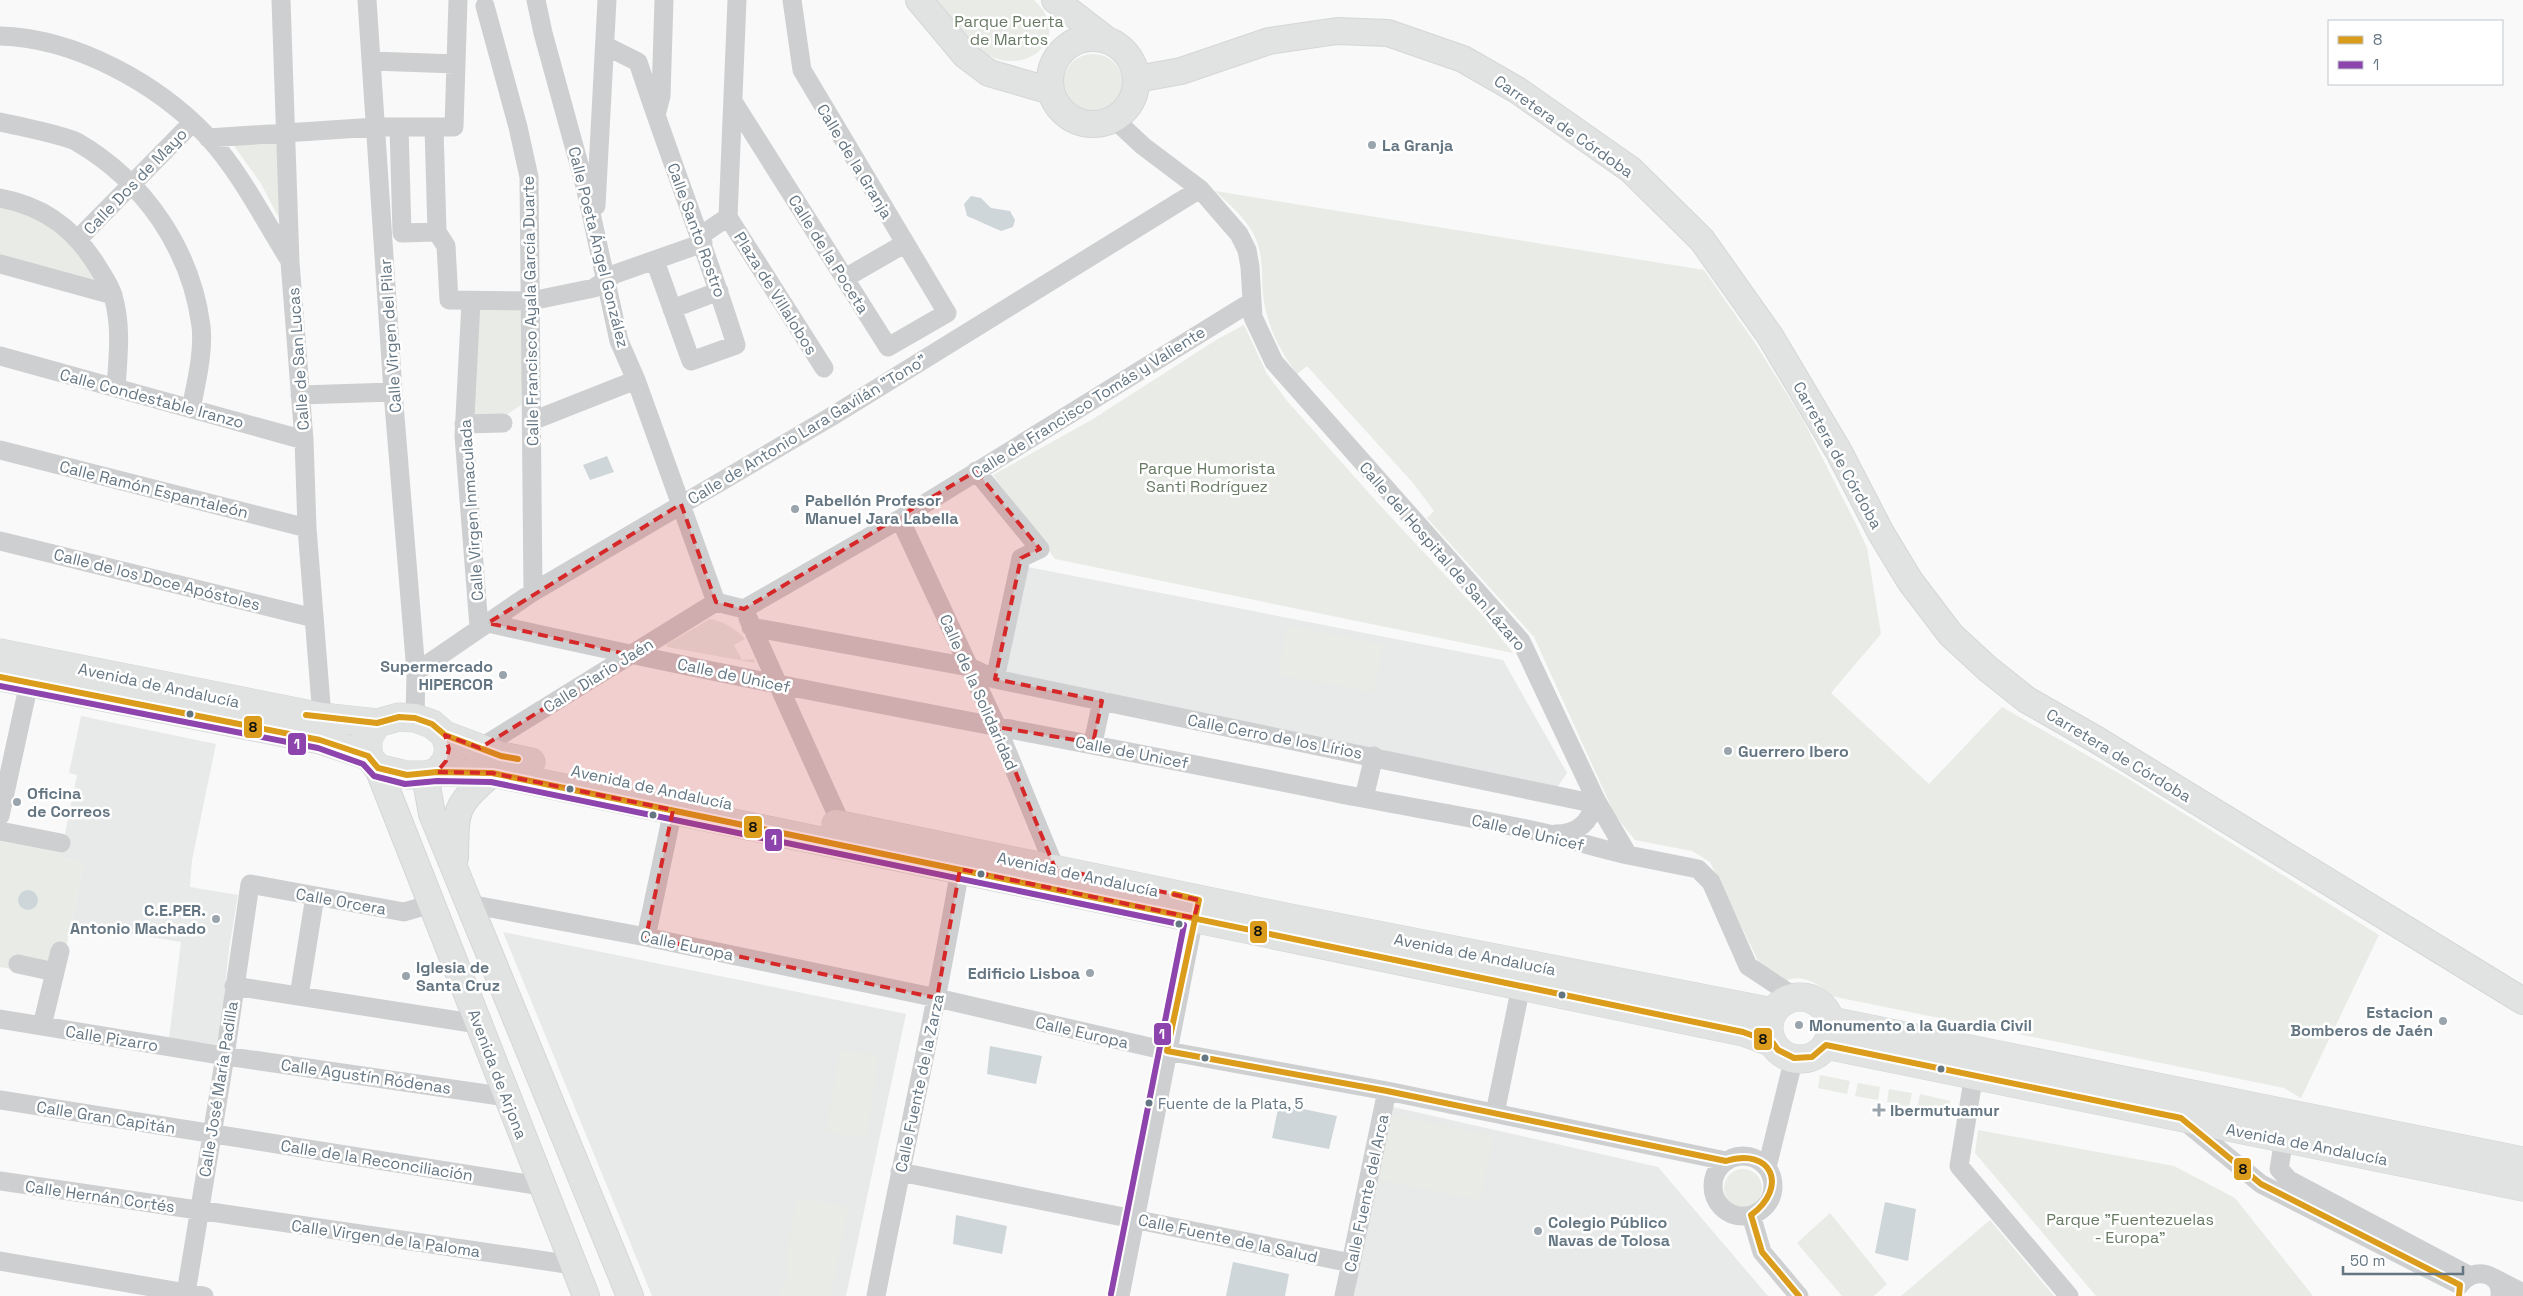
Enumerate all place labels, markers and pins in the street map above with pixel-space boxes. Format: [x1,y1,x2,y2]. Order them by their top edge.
place label: La Granja [1382,135,1453,156]
marker: La Granja [1366,139,1378,151]
place label: Pabellón Profesor Manuel Jara Labella [805,490,959,529]
marker: Pabellón Profesor Manuel Jara Labella [789,503,801,515]
place label: Supermercado HIPERCOR [380,656,493,695]
marker: Supermercado HIPERCOR [497,669,509,681]
unlabelled marker [185,709,195,719]
place label: Guerrero Ibero [1738,741,1849,762]
marker: Guerrero Ibero [1722,745,1734,757]
place label: Oficina de Correos [27,783,110,822]
unlabelled marker [565,784,575,794]
marker: Oficina de Correos [11,796,23,808]
unlabelled marker [648,810,658,820]
unlabelled marker [976,869,986,879]
place label: C.E.PER. Antonio Machado [70,900,206,939]
marker: C.E.PER. Antonio Machado [210,913,222,925]
unlabelled marker [1174,919,1184,929]
place label: Iglesia de Santa Cruz [416,957,500,996]
place label: Edificio Lisboa [968,963,1080,984]
marker: Edificio Lisboa [1084,967,1096,979]
marker: Iglesia de Santa Cruz [400,970,412,982]
unlabelled marker [1557,990,1567,1000]
place label: Estacion Bomberos de Jaén [2290,1002,2433,1041]
place label: Monumento a la Guardia Civil [1809,1015,2032,1036]
marker: Estacion Bomberos de Jaén [2437,1015,2449,1027]
marker: Monumento a la Guardia Civil [1793,1019,1805,1031]
unlabelled marker [1200,1053,1210,1063]
unlabelled marker [1936,1064,1946,1074]
place label: Fuente de la Plata, 5 [1158,1094,1304,1113]
marker: Fuente de la Plata, 5 [1144,1098,1154,1108]
place label: Ibermutuamur [1890,1100,2000,1121]
marker: Ibermutuamur [1872,1103,1886,1117]
place label: Colegio Público Navas de Tolosa [1548,1212,1670,1251]
marker: Colegio Público Navas de Tolosa [1532,1225,1544,1237]

